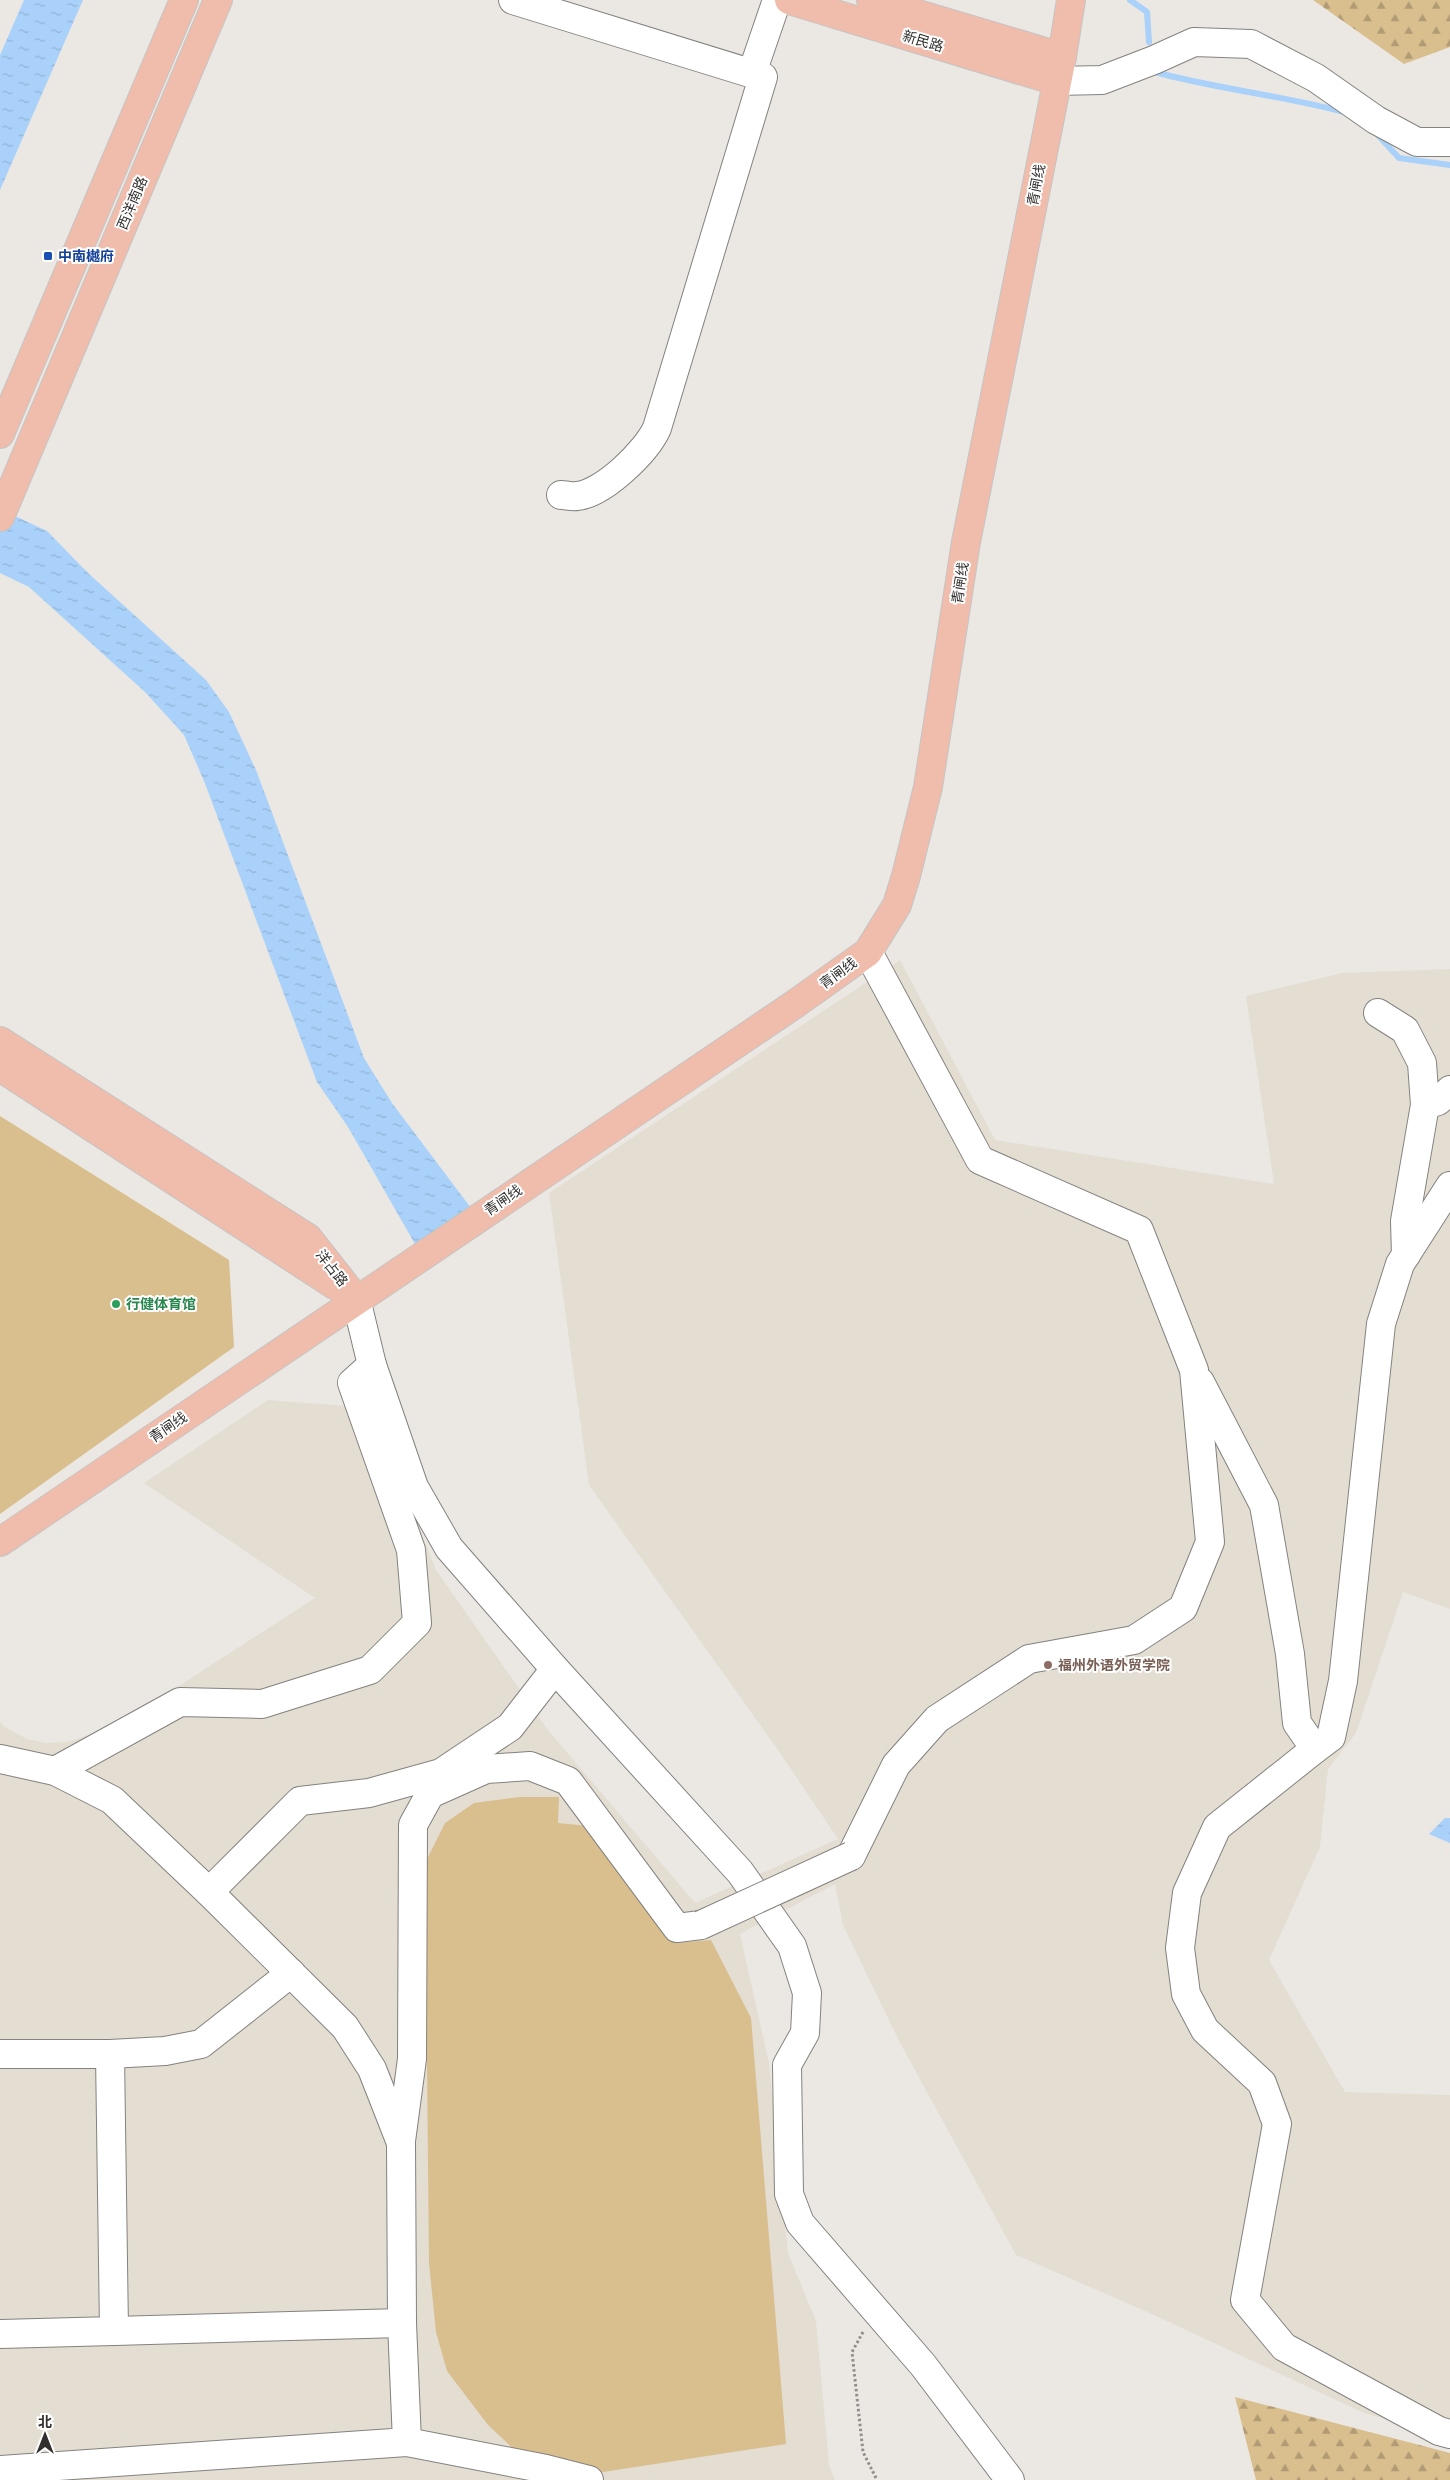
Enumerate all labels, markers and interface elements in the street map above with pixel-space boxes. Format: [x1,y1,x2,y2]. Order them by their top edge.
street label: 新民路 [900,26,946,56]
street label: 青闸线 [1023,163,1049,207]
street label: 西洋南路 [113,174,151,232]
place label: 中南樾府 [58,247,114,265]
marker: 中南樾府 [42,250,54,262]
street label: 青闸线 [948,561,972,605]
street label: 青闸线 [816,953,860,993]
street label: 青闸线 [481,1181,525,1219]
street label: 洋占路 [312,1246,352,1290]
place label: 行健体育馆 [126,1295,196,1313]
marker: 行健体育馆 [110,1298,122,1310]
street label: 青闸线 [146,1408,190,1446]
place label: 福州外语外贸学院 [1058,1656,1170,1674]
marker: 福州外语外贸学院 [1042,1659,1054,1671]
north arrow [20,2410,70,2460]
text: 北 [38,2413,52,2431]

